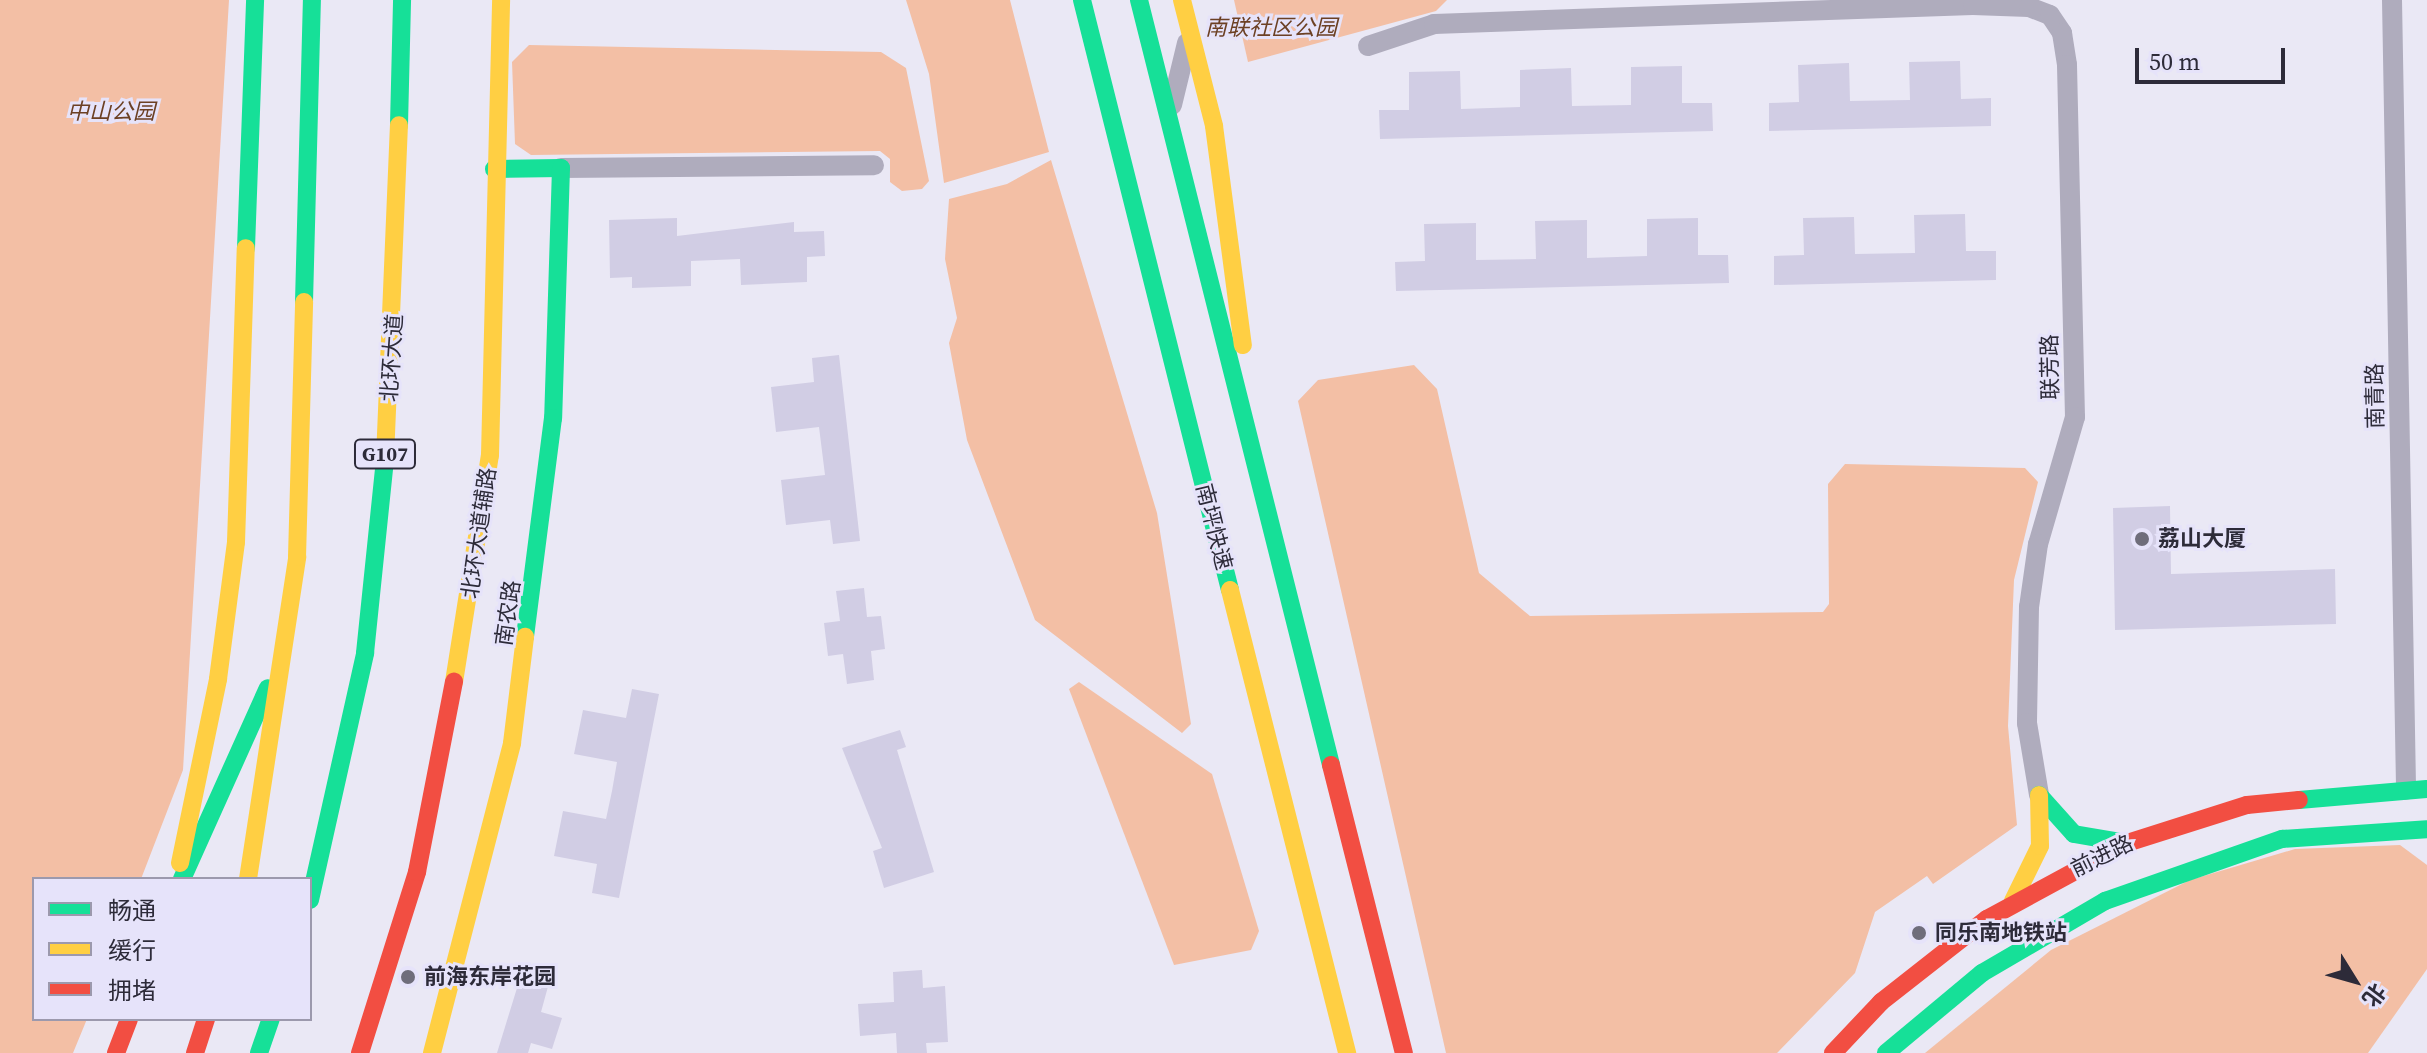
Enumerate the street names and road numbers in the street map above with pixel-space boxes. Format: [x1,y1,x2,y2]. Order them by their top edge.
street label: 北环大道 [376,313,408,403]
street label: 联芳路 [2036,334,2064,400]
street label: 南青路 [2361,363,2389,429]
road number: G107 [353,438,417,470]
street label: 北环大道辅路 [457,466,501,600]
street label: 南坪快速 [1191,481,1237,573]
street label: 南农路 [490,578,526,648]
street label: 前进路 [2067,830,2137,882]

